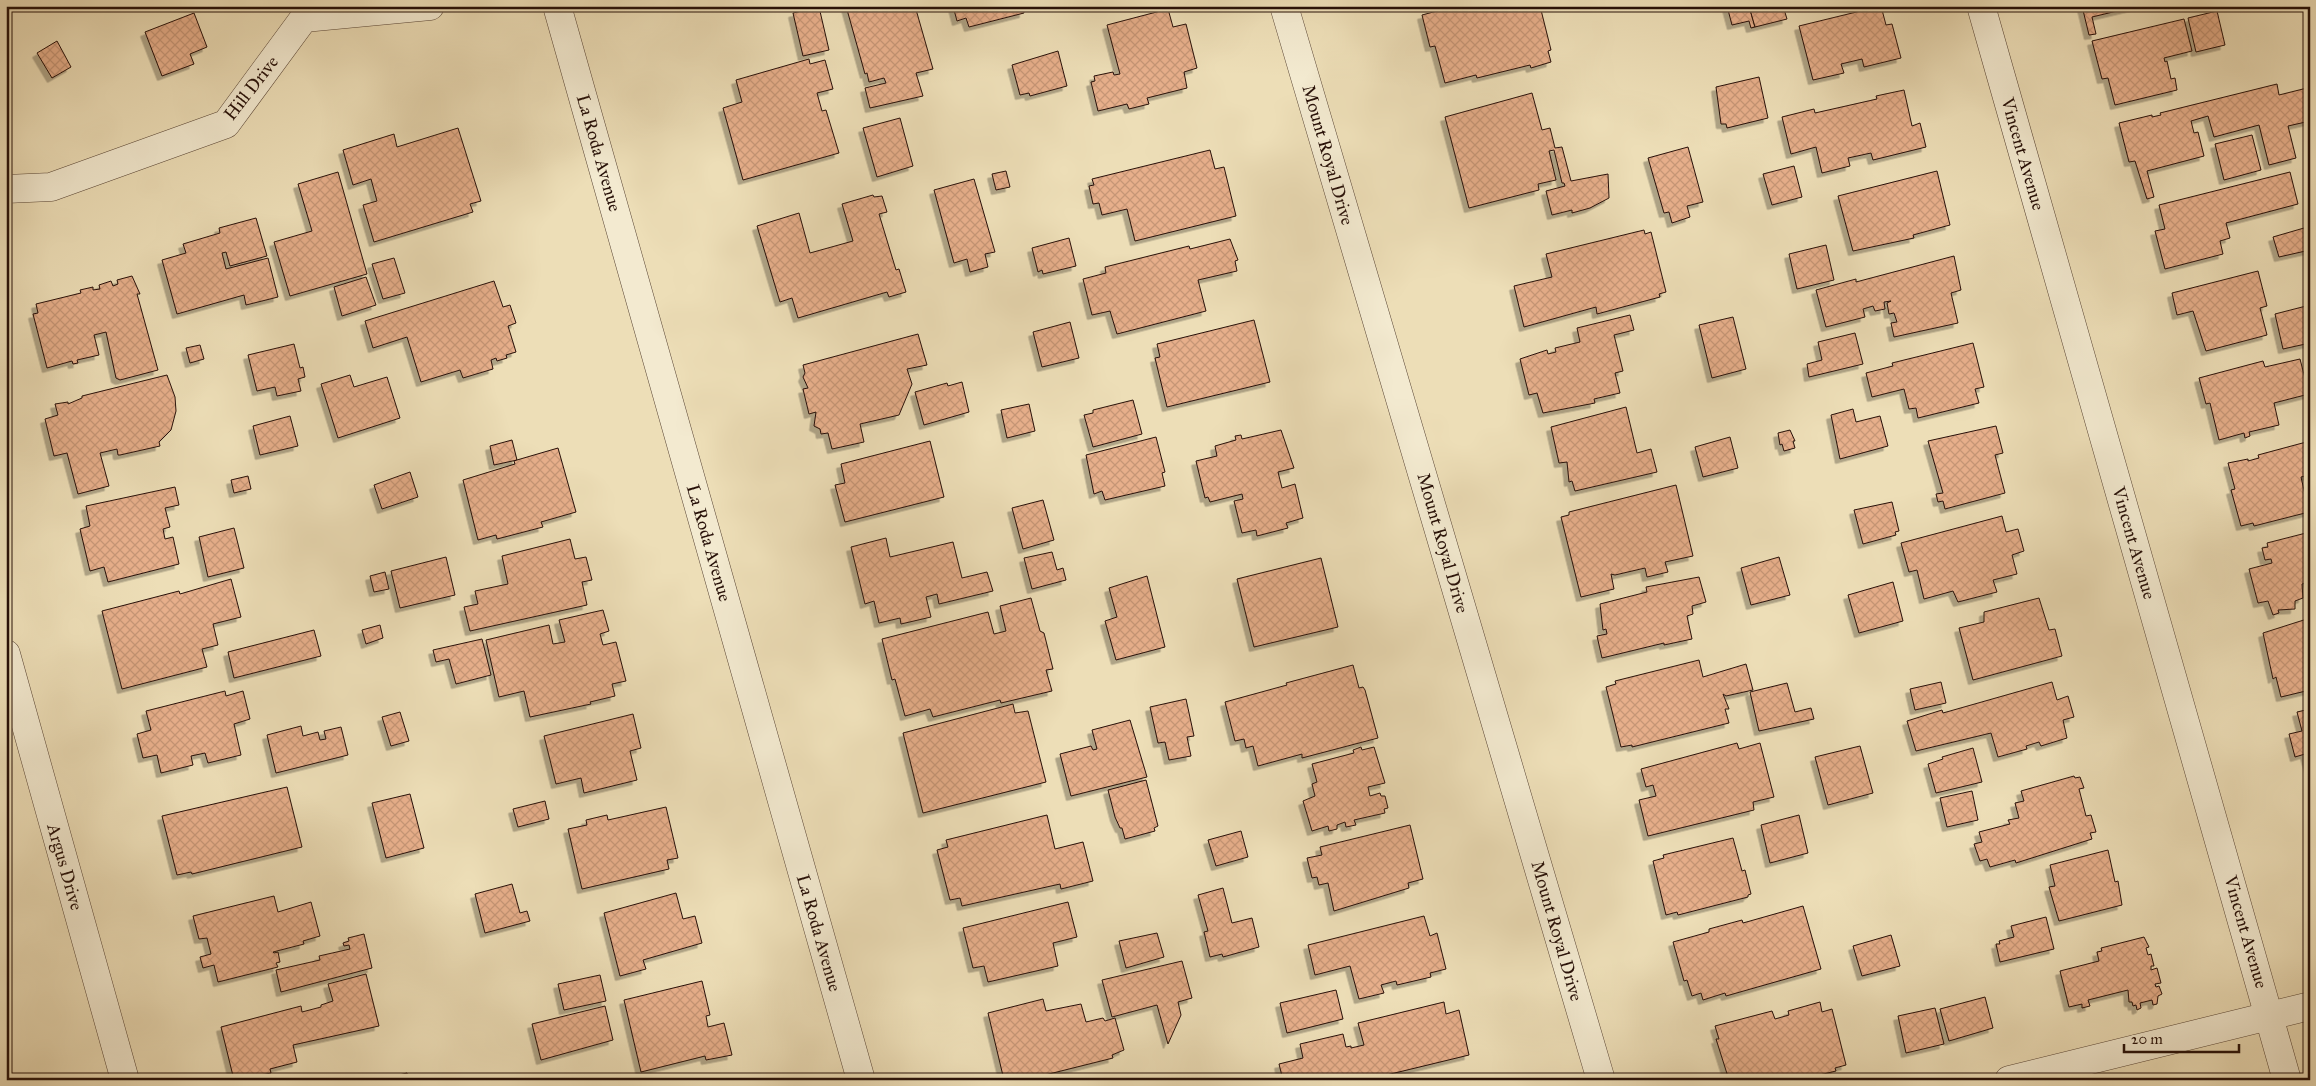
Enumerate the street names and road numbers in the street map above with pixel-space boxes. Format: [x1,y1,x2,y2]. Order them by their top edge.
street label: Hill Drive [219,51,283,125]
street label: Mount Royal Drive [1297,82,1359,228]
street label: La Roda Avenue [572,92,626,214]
street label: Vincent Avenue [1996,94,2050,213]
street label: Mount Royal Drive [1412,470,1474,616]
street label: La Roda Avenue [682,482,736,604]
street label: Vincent Avenue [2107,483,2161,602]
street label: Argus Drive [41,820,88,913]
street label: Mount Royal Drive [1526,858,1588,1004]
street label: La Roda Avenue [792,872,846,994]
street label: Vincent Avenue [2219,872,2273,991]

